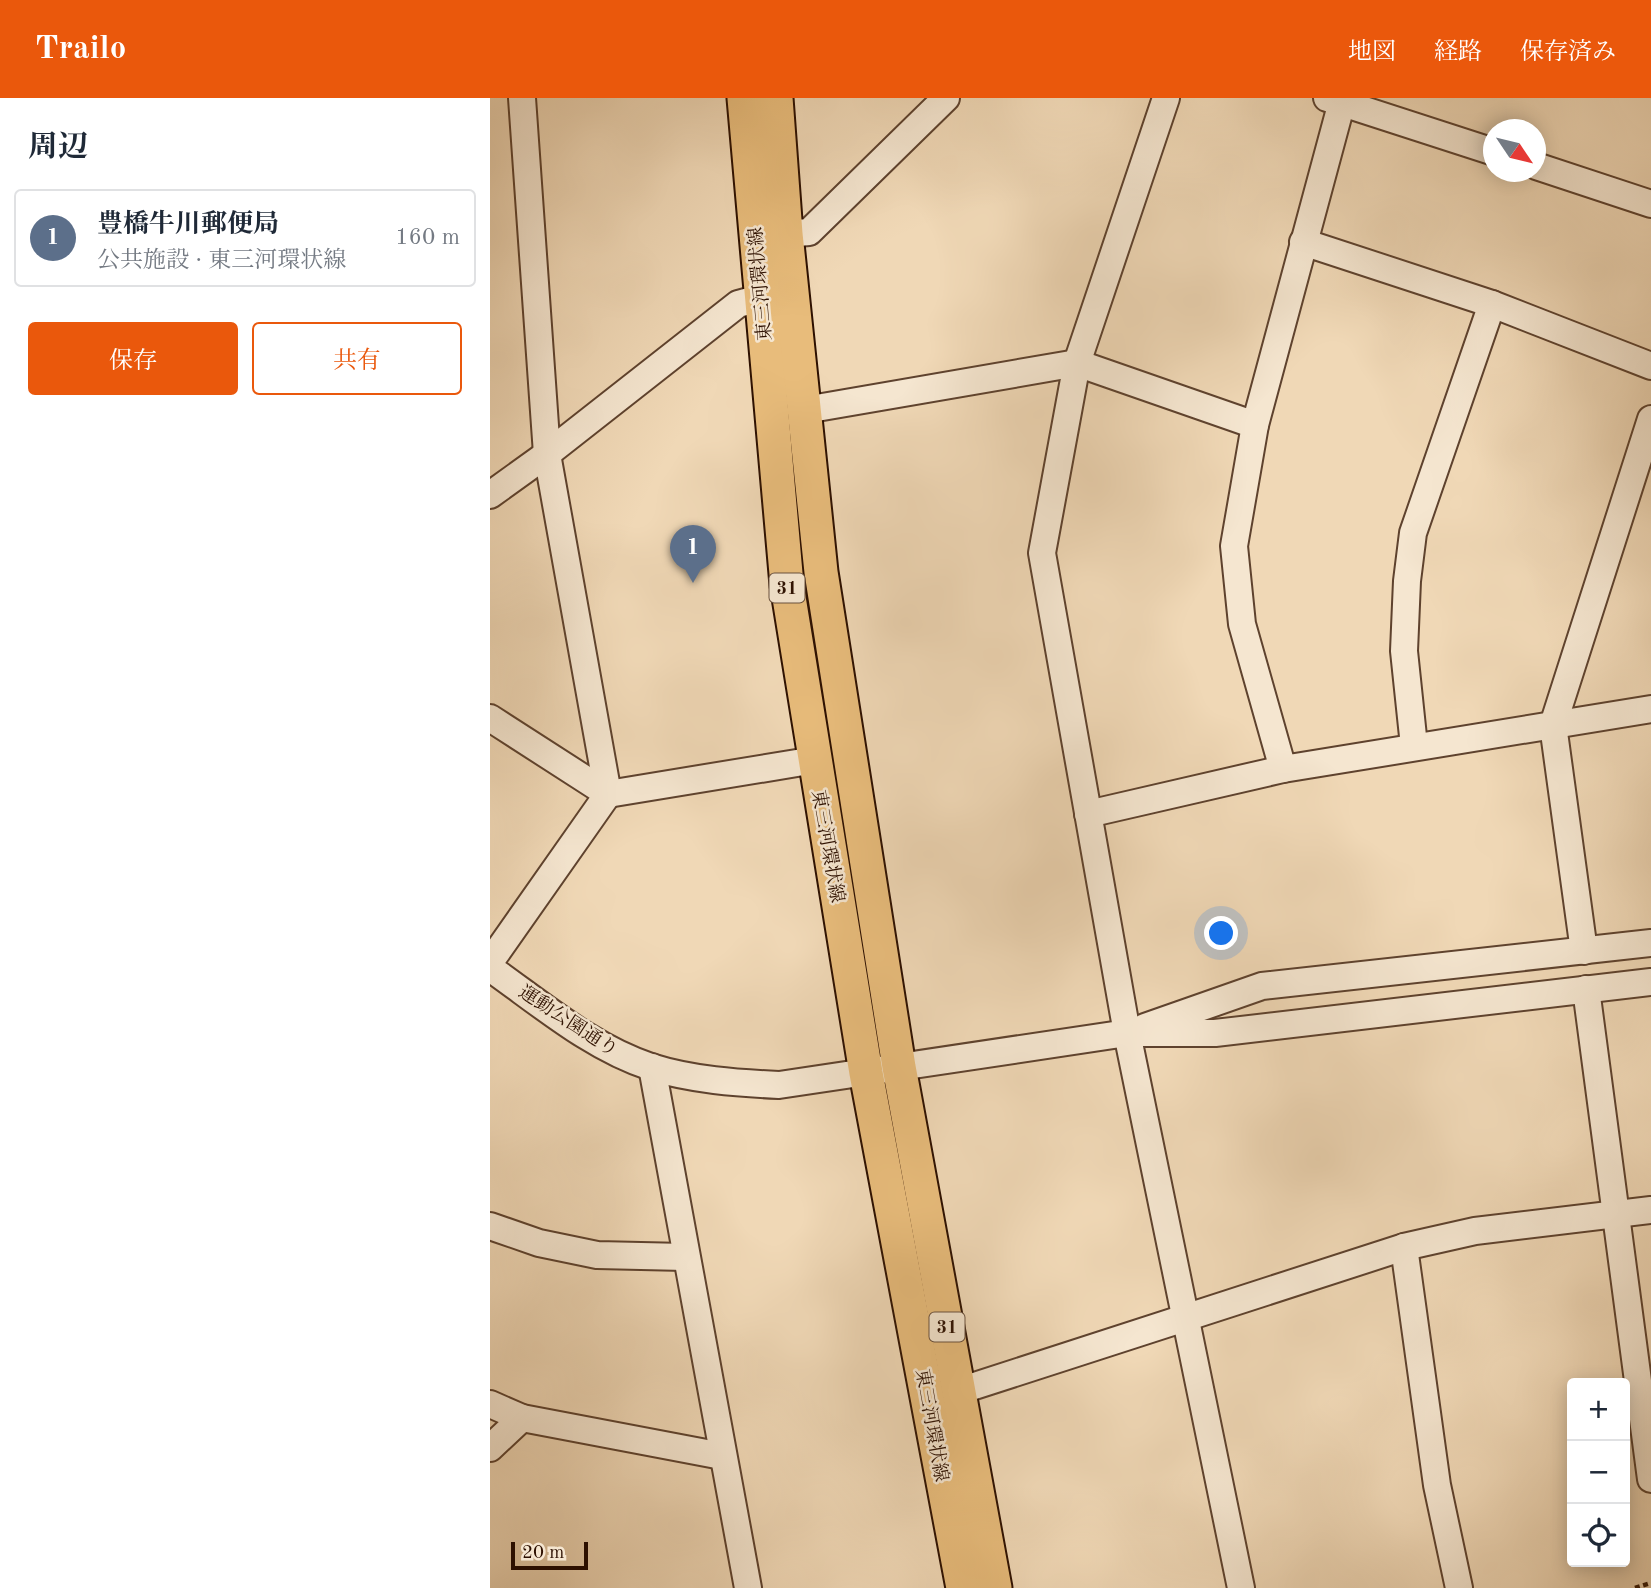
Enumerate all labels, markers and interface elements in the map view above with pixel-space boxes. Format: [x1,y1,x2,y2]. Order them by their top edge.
text: Trailo [35,33,126,66]
text: 地図 [1348,41,1396,65]
text: 経路 [1434,41,1482,65]
text: 保存済み [1520,41,1616,65]
north arrow [1483,119,1546,182]
text: 周辺 [28,133,88,163]
text: 豊橋牛川郵便局 [97,212,279,238]
text: 1 [46,226,60,249]
text: 160 m [395,226,460,249]
street label: 東三河環状線 [744,226,776,342]
text: 公共施設 · 東三河環状線 [97,249,346,272]
button: 保存 [28,322,238,395]
button: 共有 [252,322,462,395]
pin: 1 [670,525,716,583]
road number: 31 [770,574,804,602]
street label: 東三河環状線 [807,788,849,904]
your location [1204,916,1238,950]
street label: 運動公園通り [515,981,622,1061]
road number: 31 [930,1312,965,1342]
street label: 東三河環状線 [911,1367,953,1483]
map controls [1567,1378,1630,1567]
button: + [1567,1378,1630,1441]
button: − [1567,1441,1630,1504]
button: locate [1567,1504,1630,1567]
scale bar [511,1539,588,1571]
text: 20 m [522,1544,564,1563]

